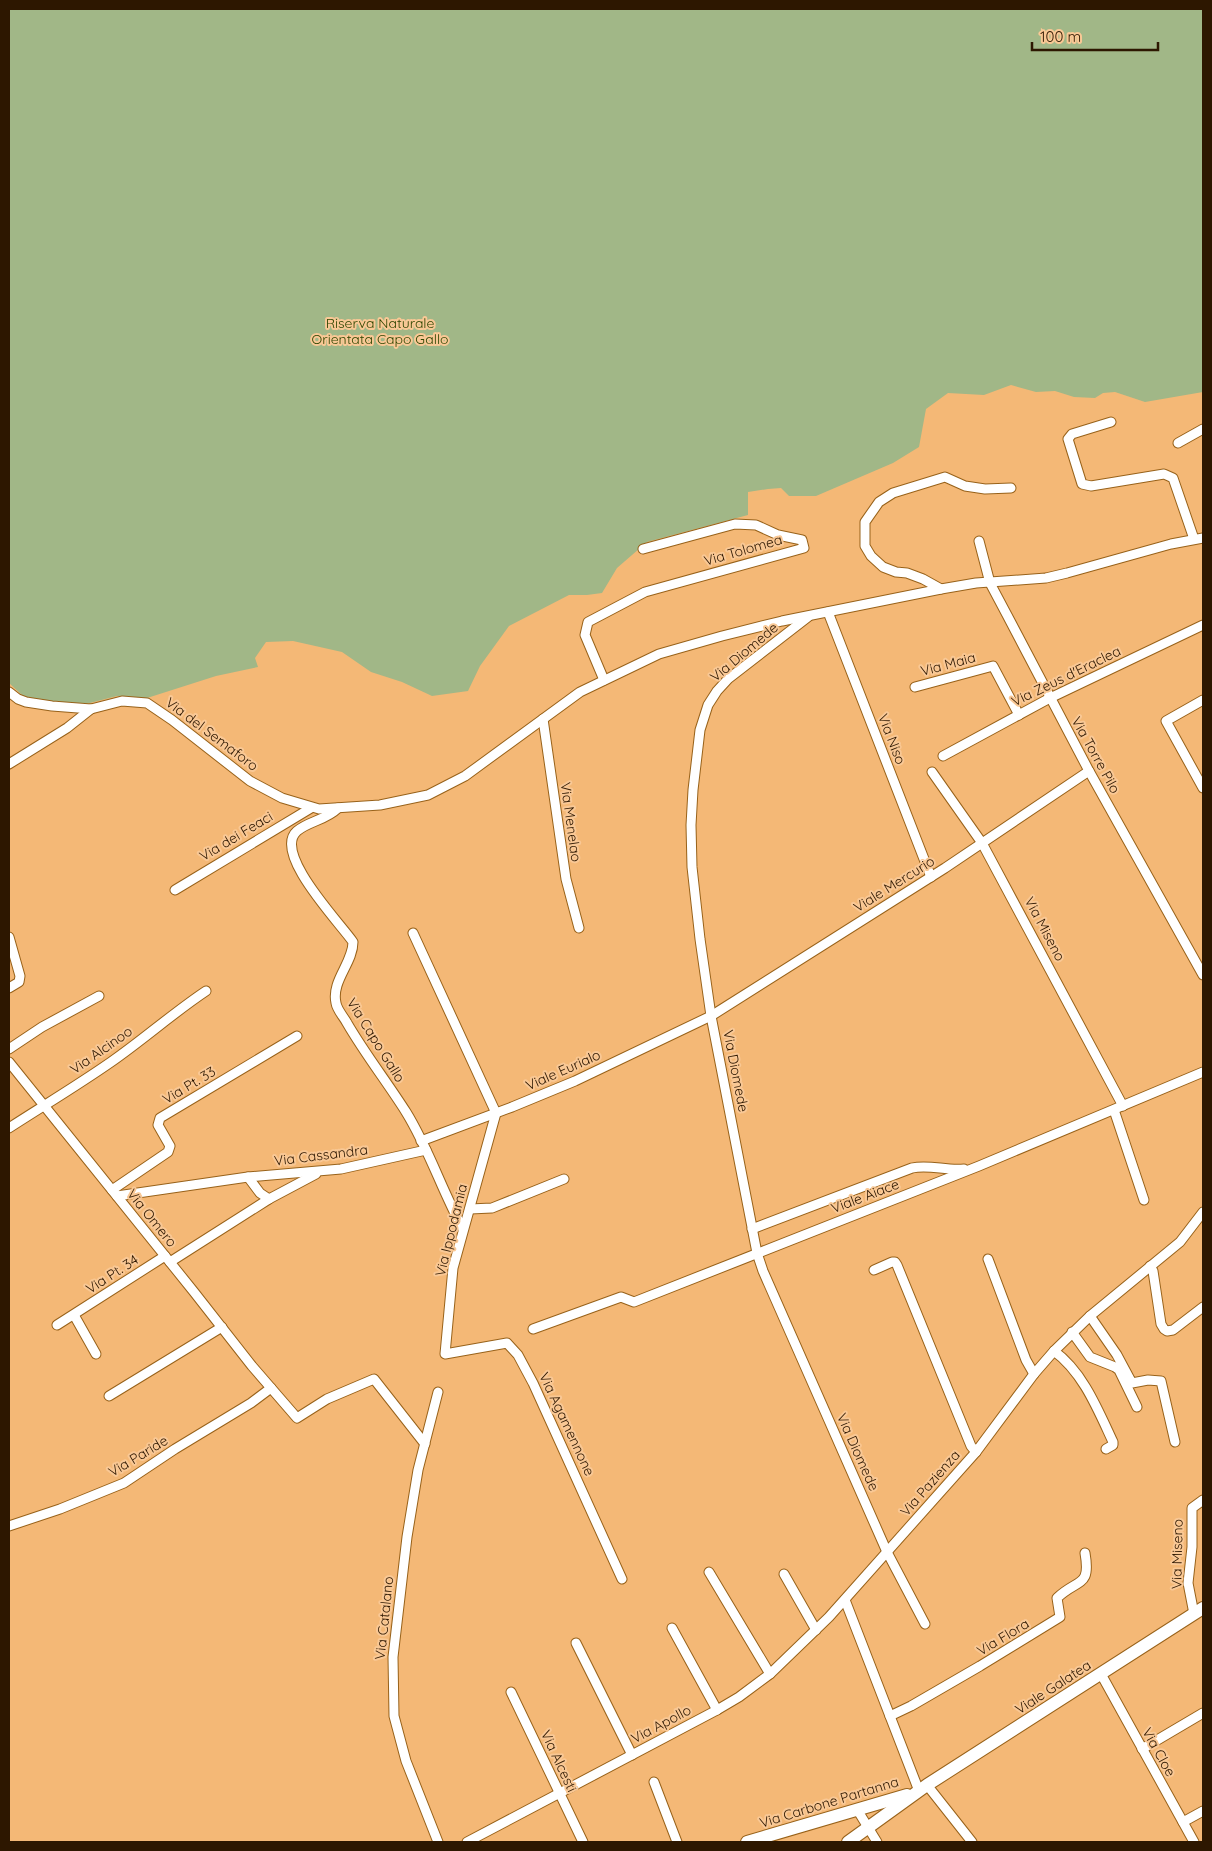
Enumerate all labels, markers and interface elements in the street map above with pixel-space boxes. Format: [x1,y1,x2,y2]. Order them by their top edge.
scale bar [1032,20,1158,52]
text: 100 m [1040,27,1081,46]
park label: Riserva Naturale Orientata Capo Gallo [312,314,448,348]
street label: Via Tolomea [702,530,784,570]
street label: Via Diomede [706,618,782,686]
street label: Via Zeus d'Eraclea [1008,642,1124,710]
street label: Via Maia [919,648,977,680]
street label: Via del Semaforo [162,693,262,775]
street label: Via Niso [874,711,910,767]
street label: Via Torre Pilo [1068,713,1124,797]
street label: Via Menelao [557,781,585,863]
street label: Via dei Feaci [196,807,276,865]
street label: Viale Mercurio [850,852,938,916]
street label: Via Miseno [1021,894,1069,964]
street label: Via Capo Gallo [343,994,409,1086]
street label: Via Alcinoo [66,1022,136,1078]
street label: Via Diomede [719,1028,753,1114]
street label: Viale Eurialo [523,1046,603,1094]
street label: Via Pt. 33 [159,1062,219,1108]
street label: Via Cassandra [273,1140,369,1170]
street label: Viale Aiace [828,1175,902,1217]
street label: Via Ippodamia [431,1182,471,1278]
street label: Via Omero [123,1185,181,1251]
street label: Via Pt. 34 [82,1250,142,1298]
street label: Via Agamennone [535,1369,599,1479]
street label: Via Diomede [833,1410,883,1494]
street label: Via Paride [105,1431,171,1481]
street label: Via Pazienza [896,1446,964,1520]
street label: Via Miseno [1167,1519,1187,1589]
street label: Via Catalano [371,1575,397,1661]
street label: Via Flora [974,1614,1032,1660]
street label: Viale Galatea [1012,1656,1094,1718]
street label: Via Apollo [628,1701,694,1747]
street label: Via Cloe [1138,1724,1180,1780]
street label: Via Alcesti [537,1727,581,1795]
street label: Via Carbone Partanna [757,1772,901,1832]

